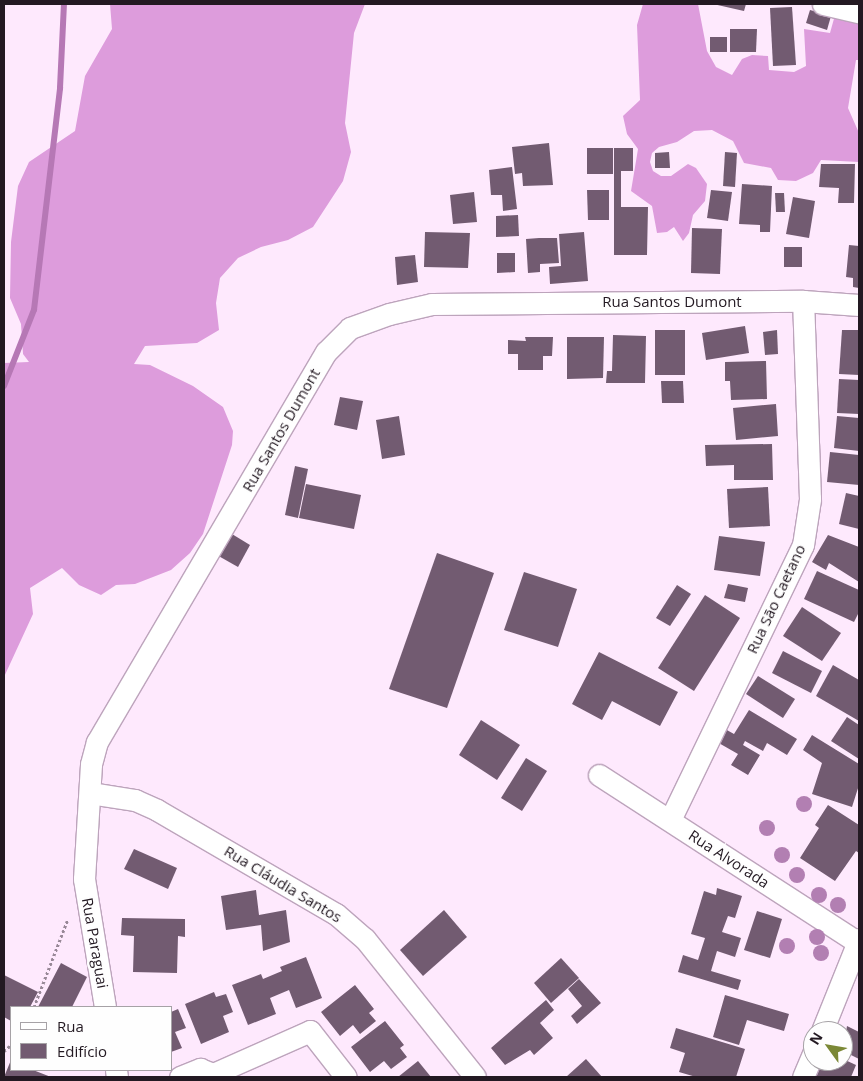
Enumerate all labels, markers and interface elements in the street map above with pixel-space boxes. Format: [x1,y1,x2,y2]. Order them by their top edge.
street label: Rua Santos Dumont [602,293,742,311]
street label: Rua Santos Dumont [238,365,324,495]
street label: Rua São Caetano [743,542,809,656]
street label: Rua Alvorada [685,826,773,892]
street label: Rua Cláudia Santos [221,842,345,926]
street label: Rua Paraguai [78,896,112,990]
legend [10,1006,172,1071]
text: Rua [57,1016,84,1036]
north arrow [803,1021,853,1071]
text: N [805,1028,827,1048]
text: Edifício [57,1041,107,1061]

